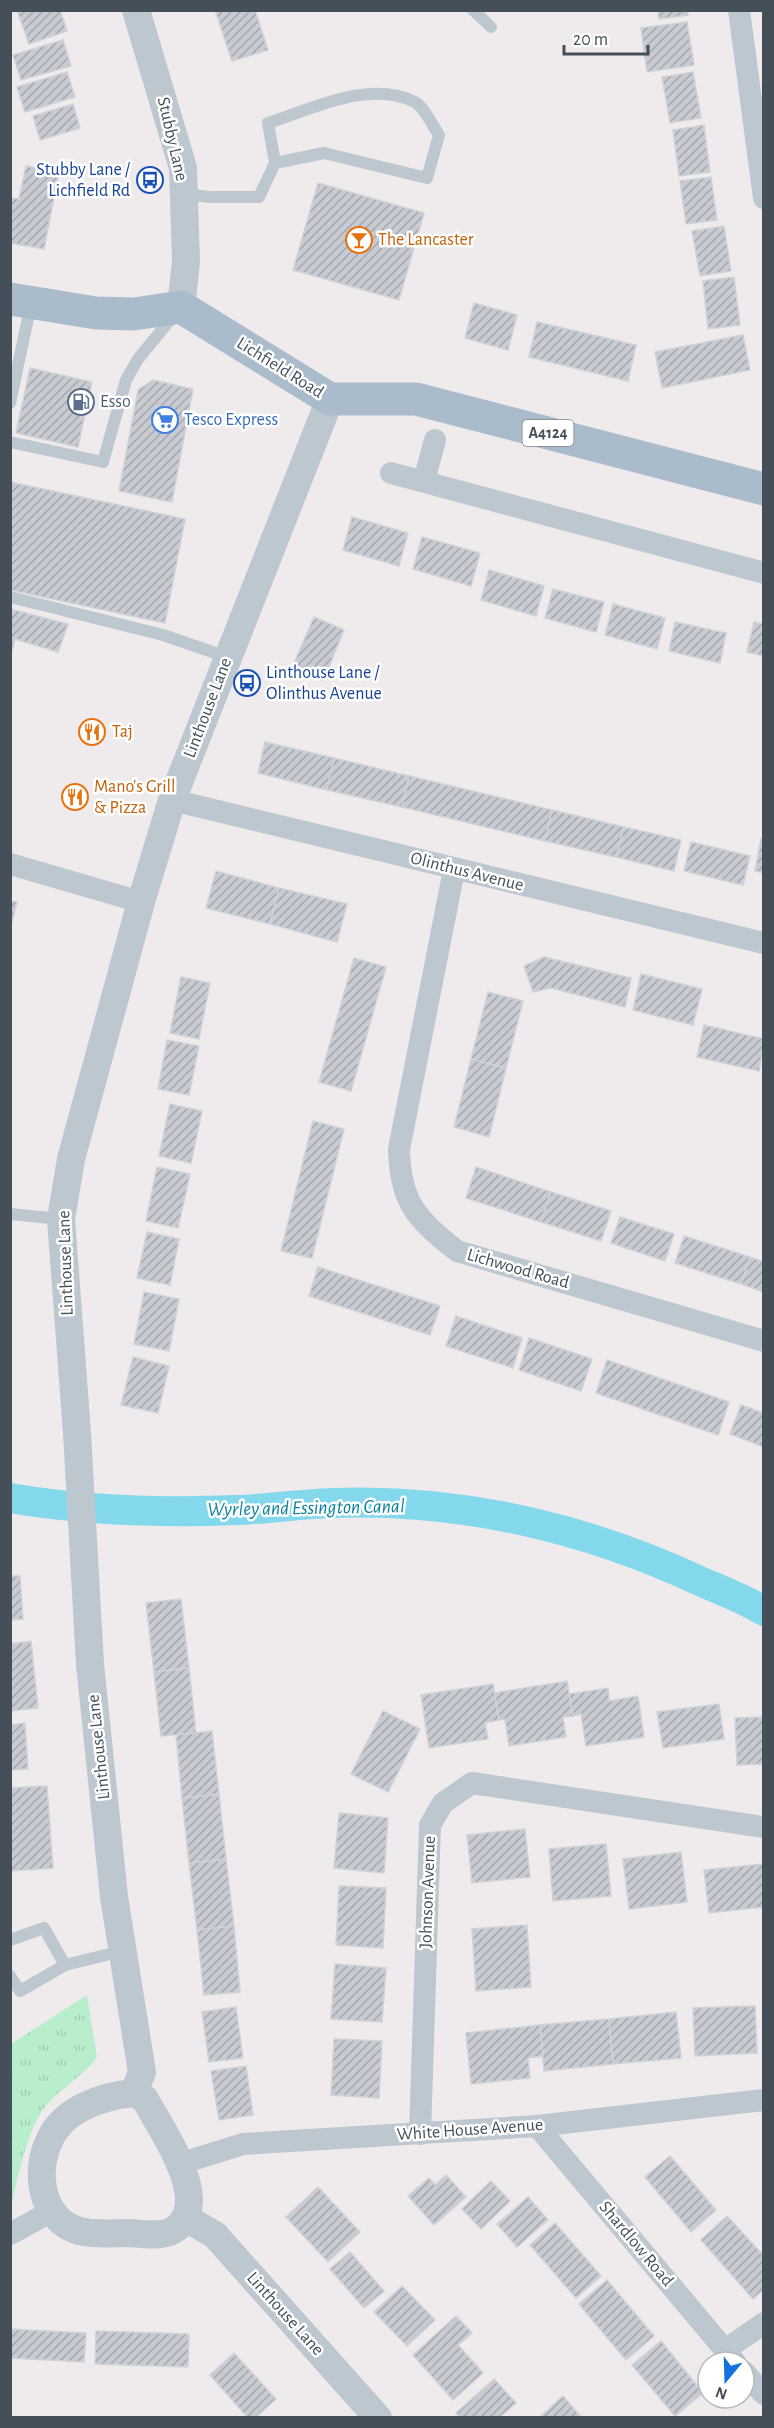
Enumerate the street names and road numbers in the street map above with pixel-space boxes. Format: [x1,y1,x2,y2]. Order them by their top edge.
street label: Stubby Lane [154,95,190,183]
street label: Lichfield Road [233,334,327,402]
road number: A4124 [522,420,574,446]
street label: Linthouse Lane [181,656,235,760]
street label: Olinthus Avenue [409,849,525,895]
street label: Linthouse Lane [55,1210,77,1316]
street label: Lichwood Road [465,1246,571,1292]
street label: Linthouse Lane [85,1694,113,1800]
street label: Johnson Avenue [417,1835,439,1949]
street label: White House Avenue [396,2116,544,2144]
street label: Shardlow Road [595,2198,677,2290]
street label: Linthouse Lane [243,2269,327,2359]

